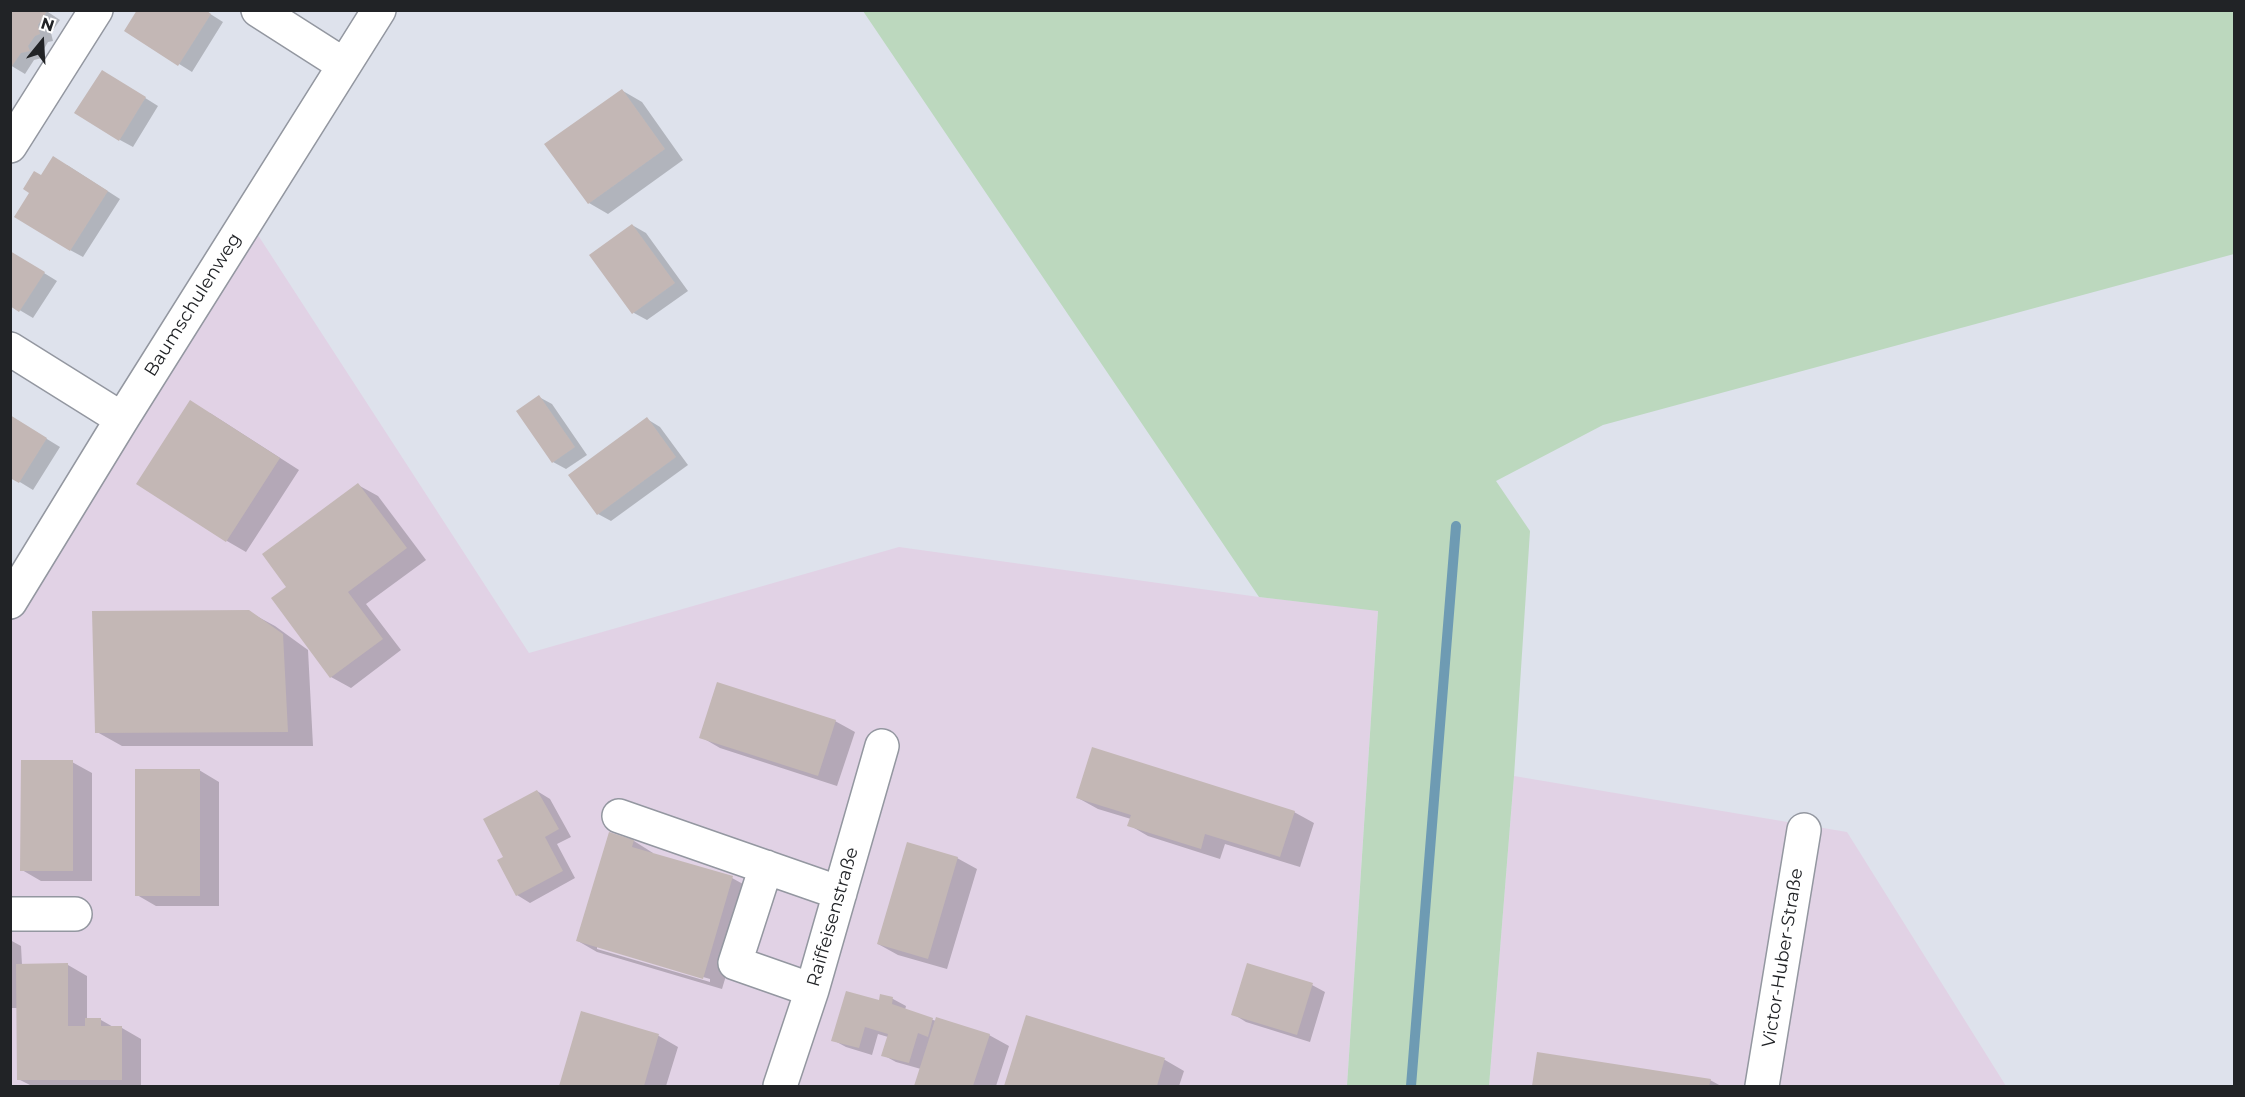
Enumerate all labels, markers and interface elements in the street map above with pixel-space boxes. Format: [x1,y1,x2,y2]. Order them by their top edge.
north arrow [12,12,72,72]
text: N [39,13,57,35]
street label: Baumschulenweg [140,229,246,381]
street label: Raiffeisenstraße [803,845,863,989]
street label: Victor-Huber-Straße [1758,867,1808,1049]

